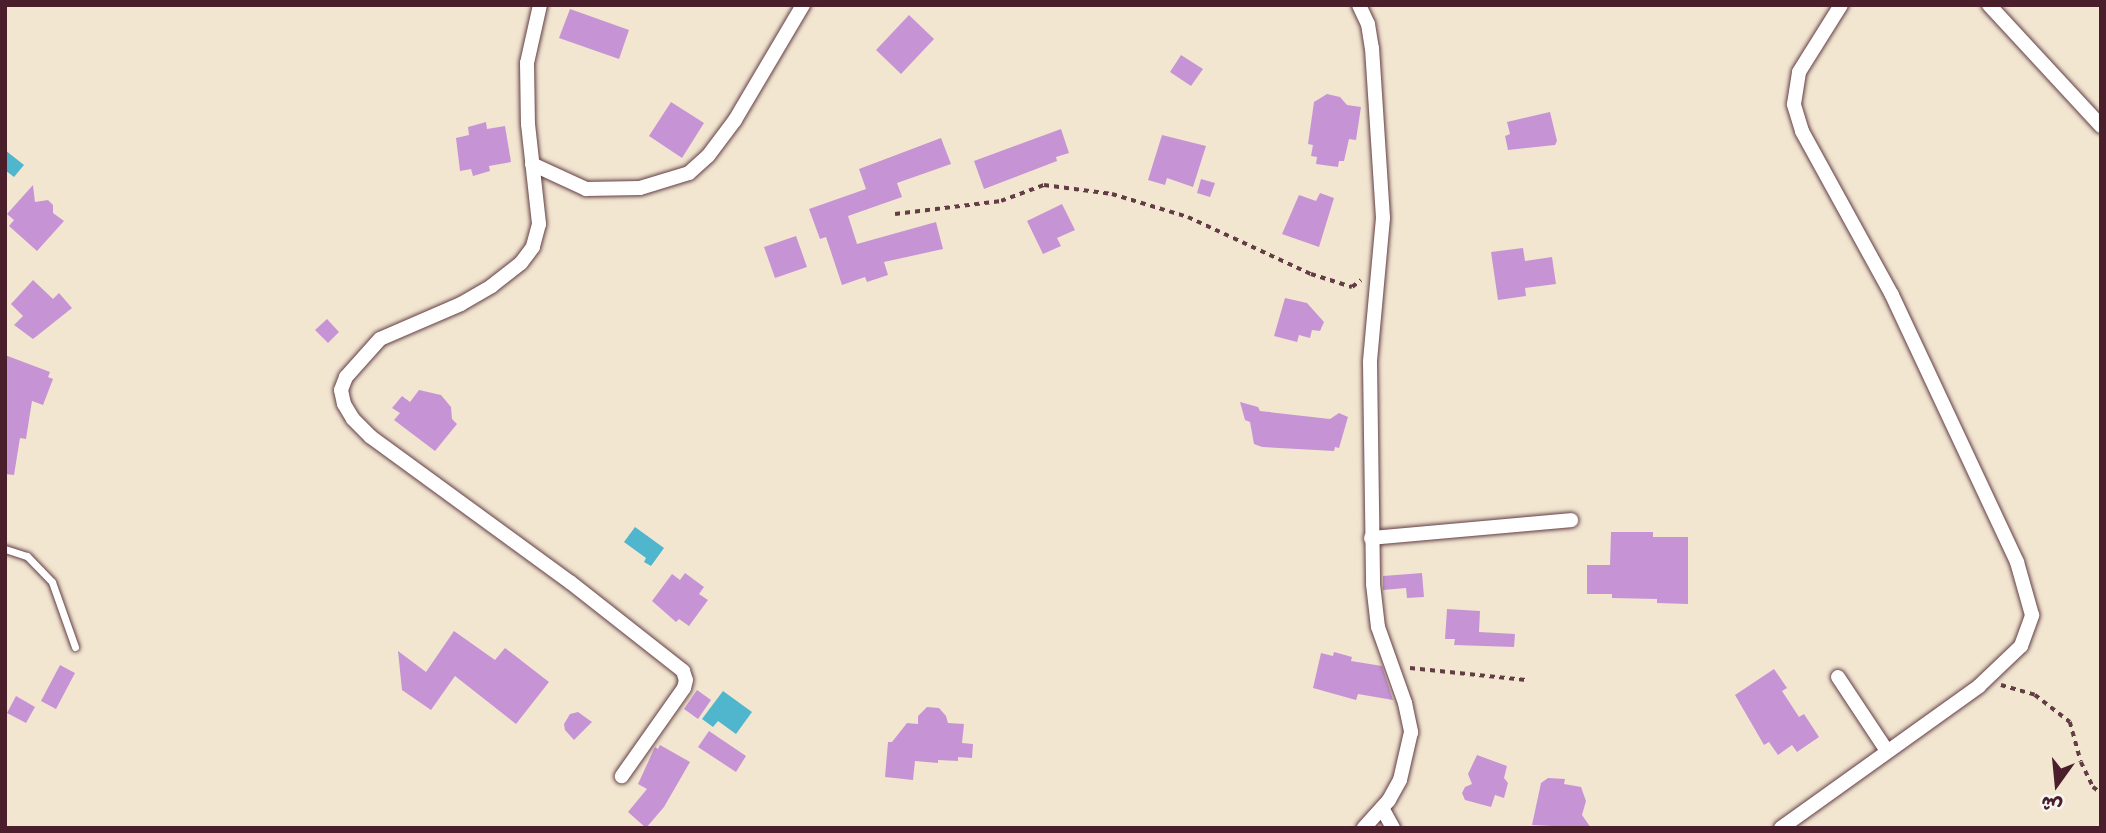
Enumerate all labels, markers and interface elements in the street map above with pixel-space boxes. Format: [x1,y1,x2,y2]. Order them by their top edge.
north arrow [2022,749,2092,819]
text: ش [2038,790,2065,820]

